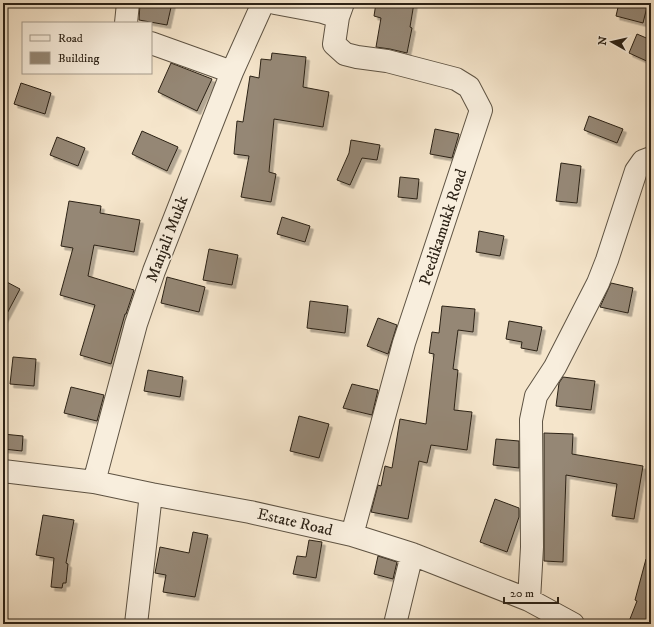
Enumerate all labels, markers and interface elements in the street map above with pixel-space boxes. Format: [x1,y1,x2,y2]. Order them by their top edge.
legend [22,22,152,74]
north arrow [592,22,632,62]
text: Road [58,31,83,46]
text: N [596,35,611,46]
text: Building [58,51,99,66]
street label: Peedikamukk Road [415,166,471,288]
street label: Manjali Mukk [141,193,193,285]
street label: Estate Road [255,504,335,540]
scale bar [504,579,558,605]
text: 20 m [510,586,534,601]

